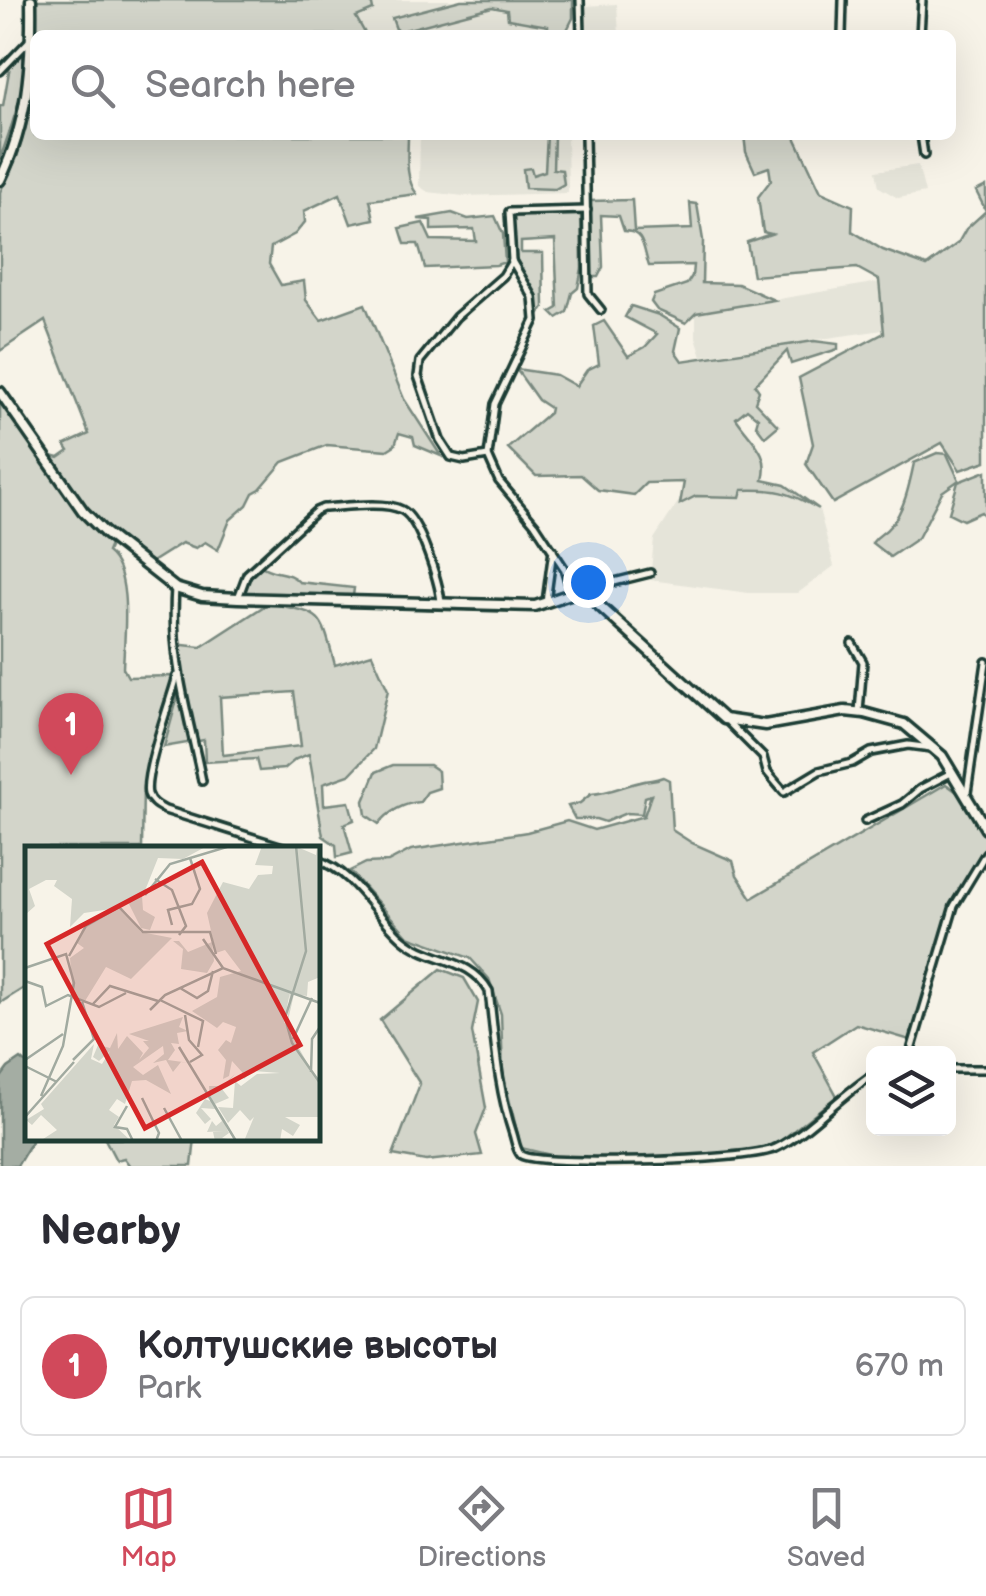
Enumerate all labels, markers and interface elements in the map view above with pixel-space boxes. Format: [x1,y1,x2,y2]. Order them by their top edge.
search box [30,30,956,140]
icon: search [65,58,120,113]
text: Search here [145,63,356,108]
your location [563,557,614,608]
pin: 1 [38,692,104,775]
inset map [25,846,320,1141]
map controls [866,1046,956,1136]
button: layers [866,1046,956,1136]
text: Nearby [40,1206,180,1257]
text: Колтушские высоты [137,1324,498,1369]
text: 1 [68,1347,81,1386]
text: 670 m [855,1347,944,1386]
text: Park [137,1369,201,1408]
tab: Map [120,1481,177,1574]
tab: Directions [417,1481,546,1574]
tab: Saved [787,1481,866,1574]

